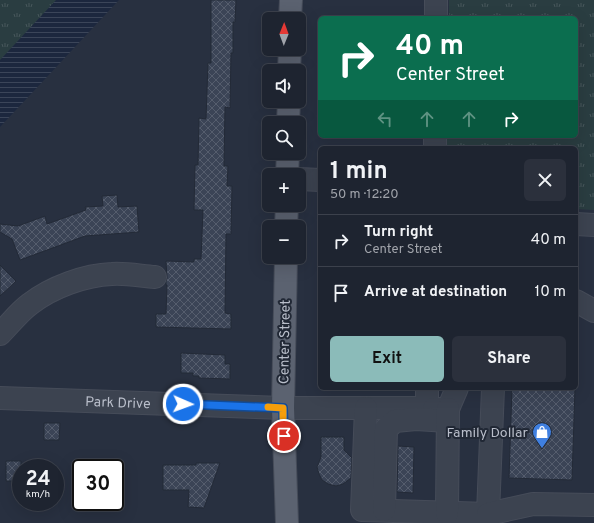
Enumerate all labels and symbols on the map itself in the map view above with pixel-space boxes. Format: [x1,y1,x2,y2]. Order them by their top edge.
north arrow [262,12,306,56]
street label: Center Street [276,300,295,384]
position arrow [162,383,204,425]
street label: Park Drive [85,394,151,413]
pin [267,419,301,453]
shop icon: Family Dollar [531,421,553,449]
place label: Family Dollar [446,425,529,442]
speed limit sign: 30 [72,459,124,511]

